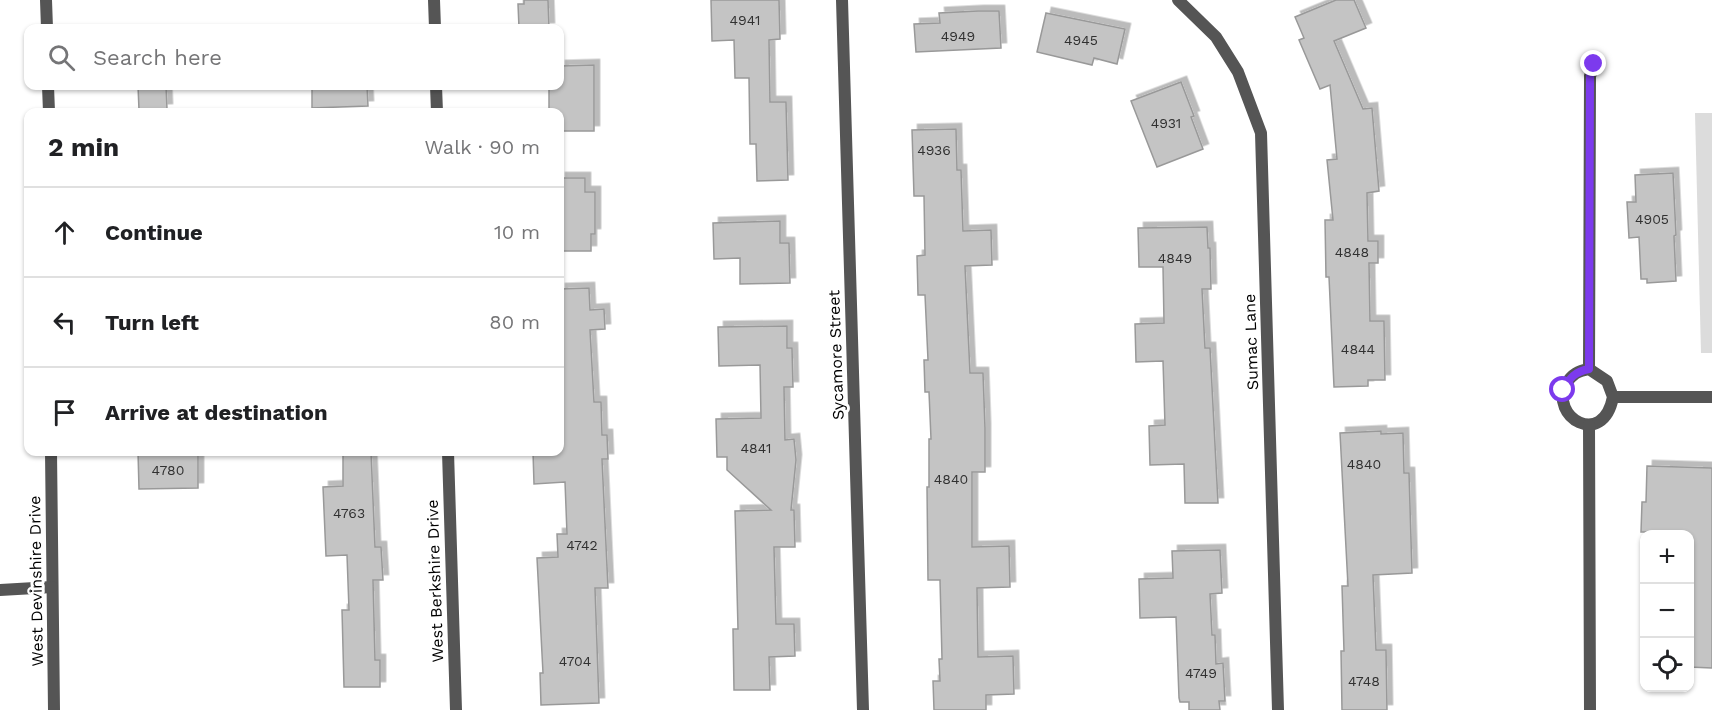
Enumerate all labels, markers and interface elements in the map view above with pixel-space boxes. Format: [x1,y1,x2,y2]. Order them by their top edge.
house number: 4941 [730,12,760,28]
search box [24,24,564,90]
house number: 4949 [941,28,975,44]
house number: 4945 [1064,32,1098,48]
icon: search [45,41,78,74]
text: Search here [93,45,222,70]
route end [1580,50,1606,76]
house number: 4931 [1151,115,1181,131]
text: 2 min [48,132,119,162]
text: Walk · 90 m [424,135,540,159]
house number: 4936 [917,142,951,158]
house number: 4905 [1635,211,1669,227]
icon: ahead [48,216,81,249]
text: Continue [105,220,203,245]
text: 10 m [494,220,540,244]
house number: 4848 [1335,244,1369,260]
house number: 4849 [1158,250,1192,266]
street label: Sycamore Street [824,289,848,420]
street label: Sumac Lane [1240,293,1262,391]
icon: left [48,306,81,339]
text: Turn left [105,310,199,335]
text: 80 m [489,310,540,334]
house number: 4844 [1341,341,1375,357]
route start [1549,376,1575,402]
icon: arrive [48,396,81,429]
text: Arrive at destination [105,400,328,425]
house number: 4841 [741,440,771,456]
house number: 4840 [1347,456,1381,472]
house number: 4780 [152,462,184,478]
house number: 4840 [934,471,968,487]
street label: West Devinshire Drive [25,495,47,667]
street label: West Berkshire Drive [423,499,447,663]
house number: 4763 [333,505,365,521]
map controls [1640,530,1694,692]
button: + [1640,530,1694,584]
house number: 4742 [566,537,598,553]
button: − [1640,584,1694,638]
button: locate [1640,638,1694,692]
house number: 4704 [559,653,591,669]
house number: 4749 [1185,665,1217,681]
house number: 4748 [1348,673,1380,689]

